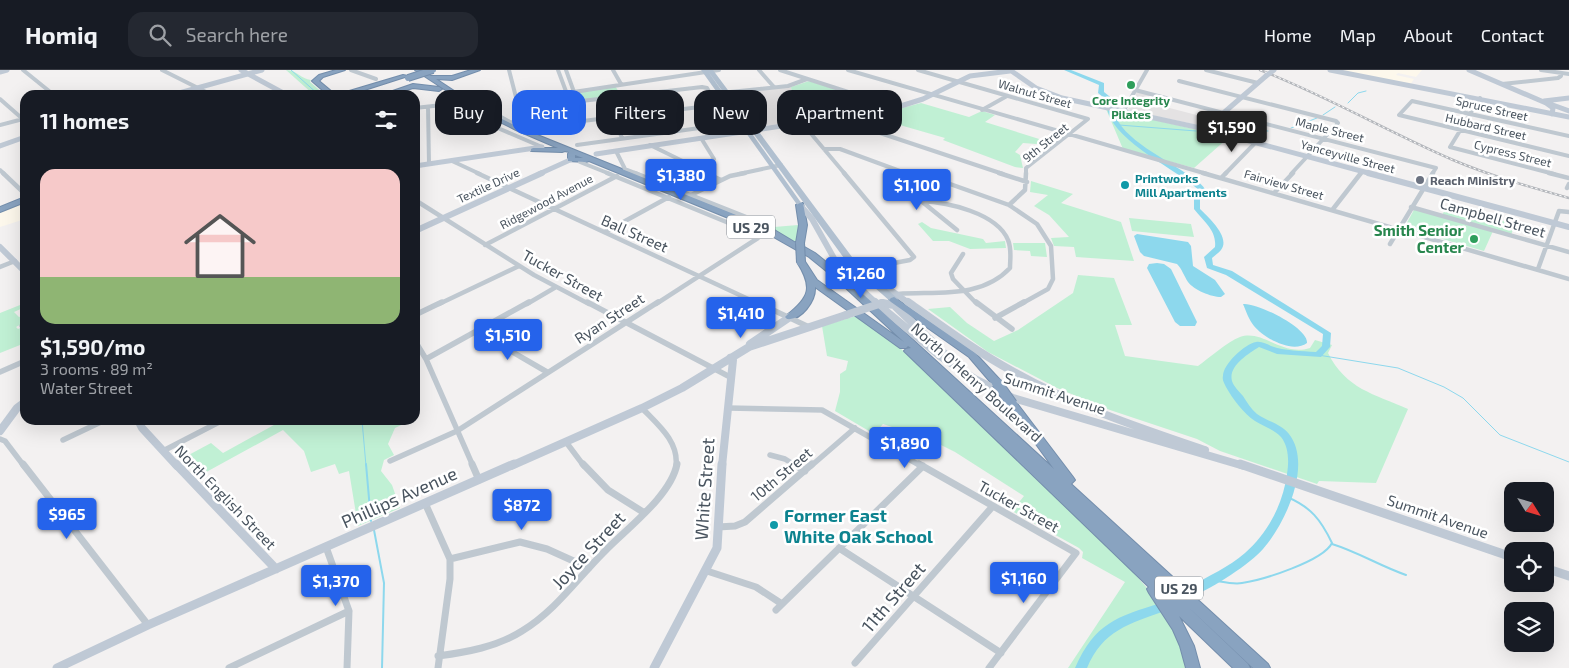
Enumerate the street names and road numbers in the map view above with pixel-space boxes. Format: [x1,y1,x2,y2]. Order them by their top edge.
street label: Walnut Street [997,76,1074,110]
street label: Spruce Street [1455,93,1530,123]
street label: Hubbard Street [1444,110,1528,142]
street label: Maple Street [1294,114,1366,144]
street label: 9th Street [1019,119,1071,165]
street label: Yanceyville Street [1299,137,1397,175]
street label: Cypress Street [1473,137,1554,169]
street label: Textile Drive [455,164,521,206]
street label: Fairview Street [1243,166,1326,202]
street label: Ridgewood Avenue [497,171,595,231]
street label: Campbell Street [1438,193,1548,241]
street label: Ball Street [599,210,671,256]
road number: US 29 [727,216,775,238]
street label: Tucker Street [520,245,607,305]
street label: Ryan Street [571,289,647,347]
street label: North O'Henry Boulevard [908,319,1046,445]
street label: Summit Avenue [1002,368,1108,418]
street label: White Street [689,437,719,541]
street label: North English Street [172,441,281,553]
street label: 10th Street [747,443,816,505]
street label: Phillips Avenue [338,462,460,532]
street label: Tucker Street [976,476,1063,536]
street label: Summit Avenue [1385,490,1491,542]
street label: Joyce Street [547,507,630,593]
street label: 11th Street [857,557,929,637]
road number: US 29 [1155,576,1203,600]

